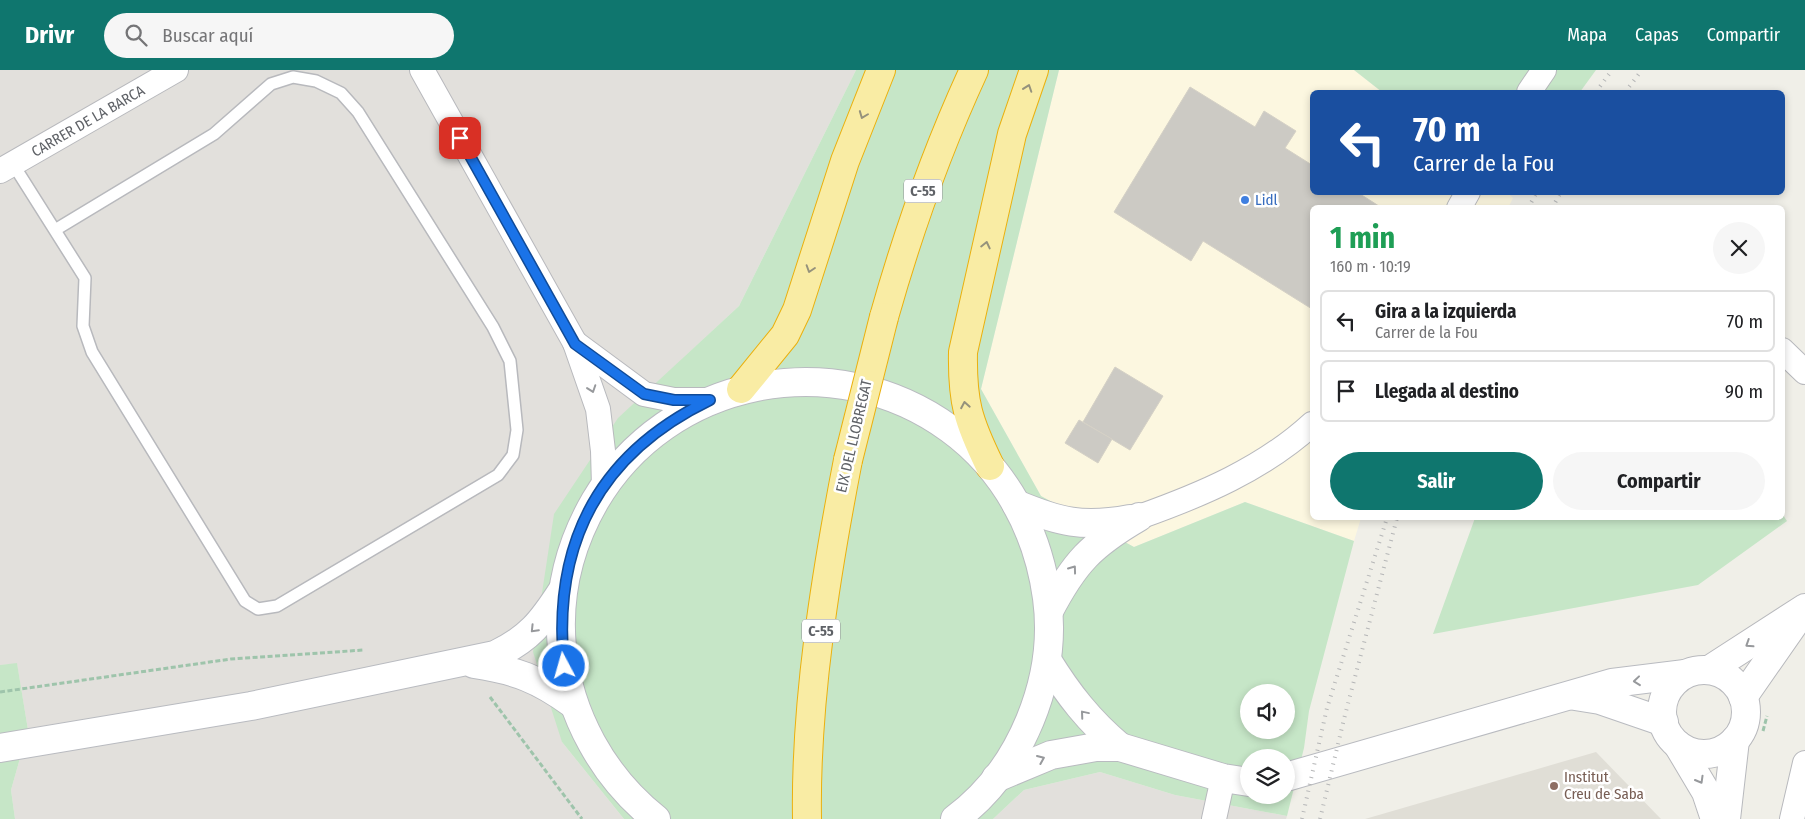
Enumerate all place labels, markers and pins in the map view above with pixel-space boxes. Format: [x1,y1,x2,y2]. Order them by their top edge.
pin [439,117,481,159]
place label: Lidl [1255,191,1277,209]
marker: Lidl [1239,194,1251,206]
place label: Institut Creu de Saba [1564,768,1644,803]
marker: Institut Creu de Saba [1548,780,1560,792]

